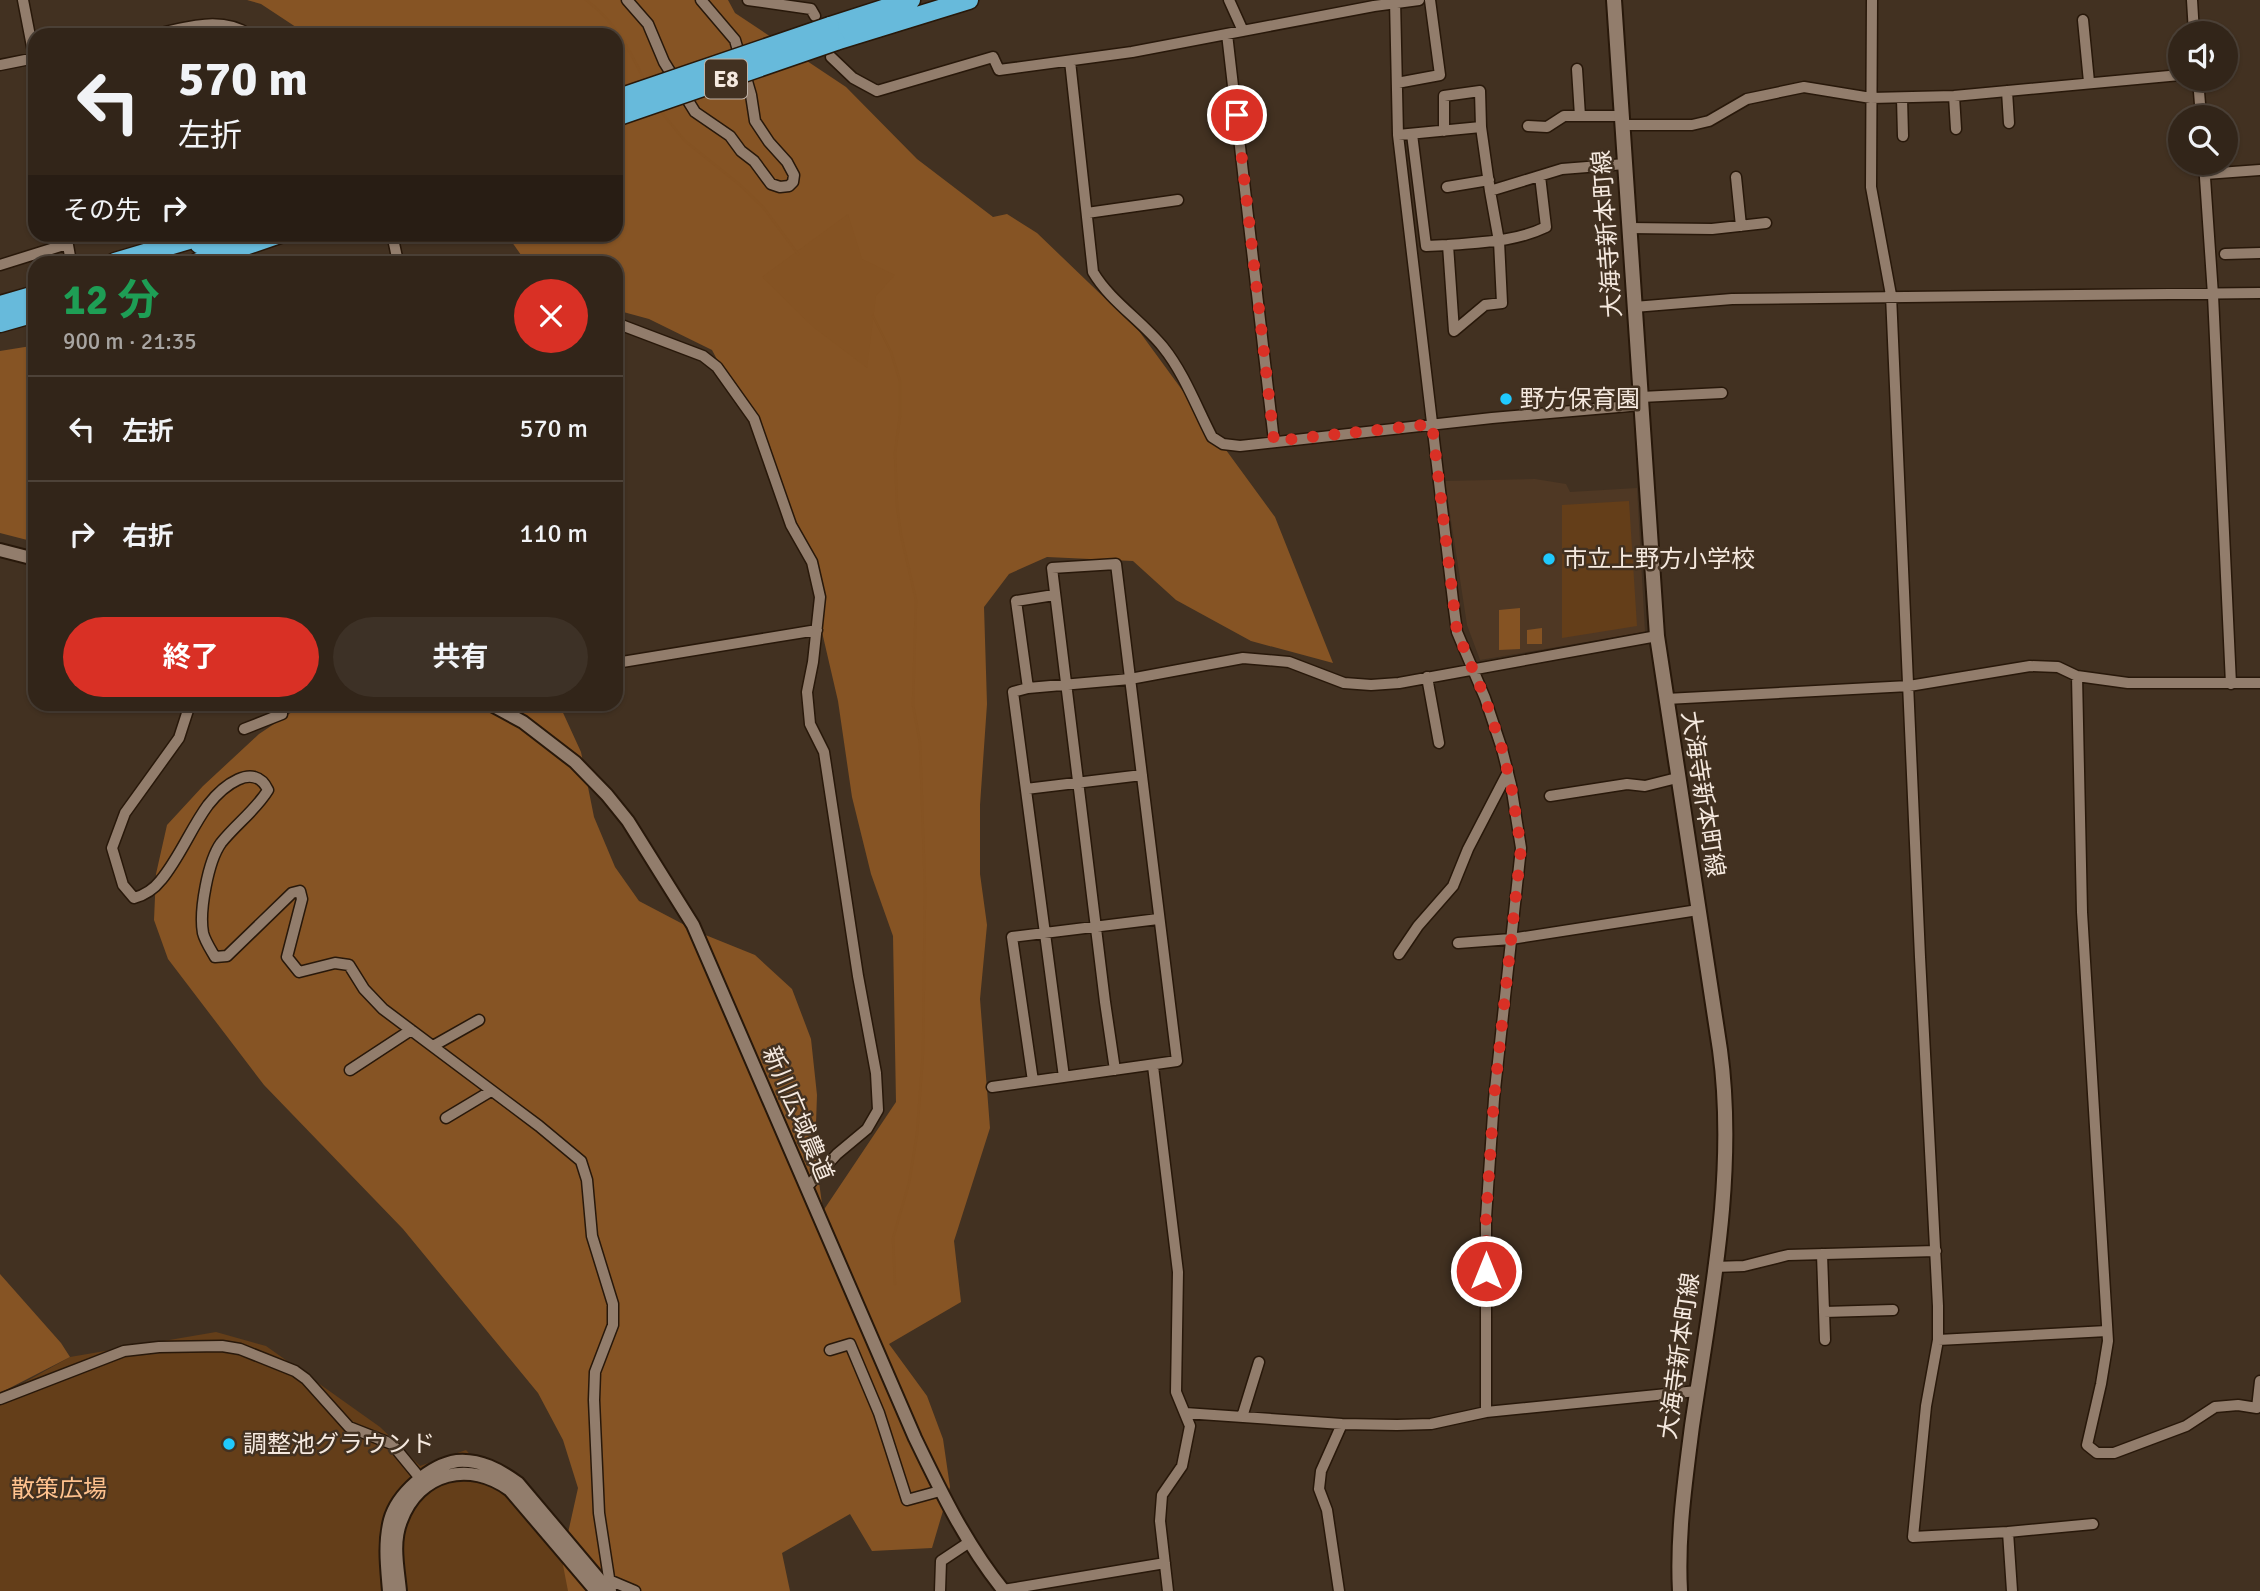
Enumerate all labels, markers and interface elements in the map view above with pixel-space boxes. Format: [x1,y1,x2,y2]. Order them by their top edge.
map controls [2168,21,2238,175]
button: sound [2168,21,2238,91]
text: 570 m [178,49,308,109]
icon: left [63,56,154,147]
road number: E8 [705,60,747,99]
pin [1207,85,1267,145]
icon: arrive [1218,96,1256,134]
button: search [2168,105,2238,175]
text: 左折 [178,116,242,155]
street label: 大海寺新本町線 [1586,149,1628,319]
icon: right [155,189,193,227]
text: その先 [63,195,141,227]
text: 12 分 [63,275,160,326]
button: close [514,279,588,353]
text: 900 m · 21:35 [63,327,197,356]
place label: 野方保育園 [1520,384,1640,414]
marker: 野方保育園 [1498,391,1514,407]
icon: left [63,410,101,448]
text: 570 m [519,413,588,445]
text: 左折 [122,416,174,448]
icon: right [63,515,101,553]
text: 110 m [519,518,588,550]
text: 右折 [122,521,174,553]
place label: 市立上野方小学校 [1563,544,1755,574]
marker: 市立上野方小学校 [1541,551,1557,567]
button: 終了 [63,617,319,697]
button: 共有 [333,617,588,697]
street label: 大海寺新本町線 [1675,709,1731,879]
street label: 新川広域農道 [756,1042,840,1186]
position arrow [1449,1234,1523,1308]
street label: 大海寺新本町線 [1652,1271,1706,1441]
place label: 調整池グラウンド [243,1429,435,1459]
marker: 調整池グラウンド [221,1436,237,1452]
park label: 散策広場 [11,1474,107,1504]

